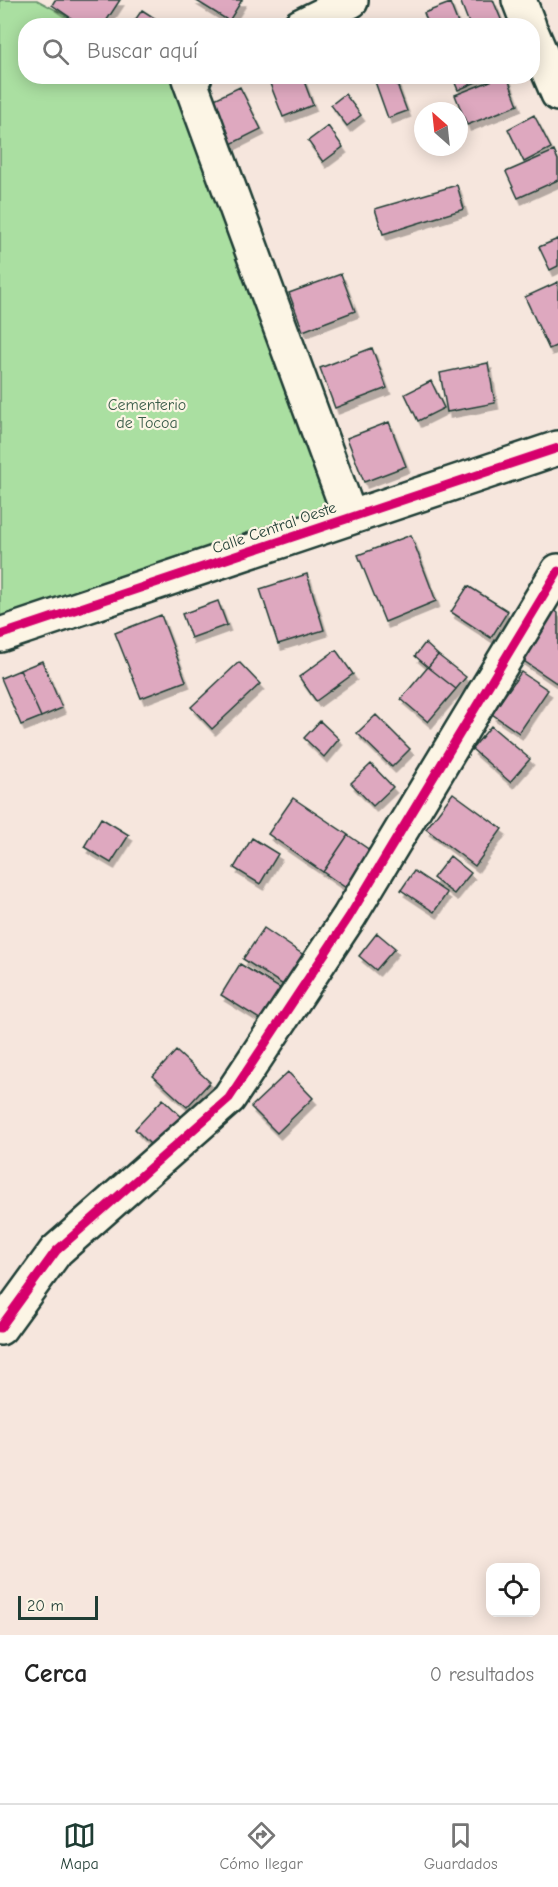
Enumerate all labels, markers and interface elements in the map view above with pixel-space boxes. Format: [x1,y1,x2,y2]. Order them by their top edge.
search box [18,18,540,84]
icon: search [39,35,72,68]
text: Buscar aquí [87,38,198,64]
north arrow [414,102,468,156]
park label: Cementerio de Tocoa [108,396,186,432]
street label: Calle Central Oeste [210,498,339,558]
map controls [486,1563,540,1617]
button: locate [486,1563,540,1617]
scale bar [18,1593,98,1620]
text: 20 m [27,1597,64,1615]
text: Cerca [24,1659,88,1689]
text: 0 resultados [430,1663,534,1686]
tab: Mapa [60,1819,99,1873]
tab: Cómo llegar [219,1819,303,1873]
tab: Guardados [424,1819,498,1873]

